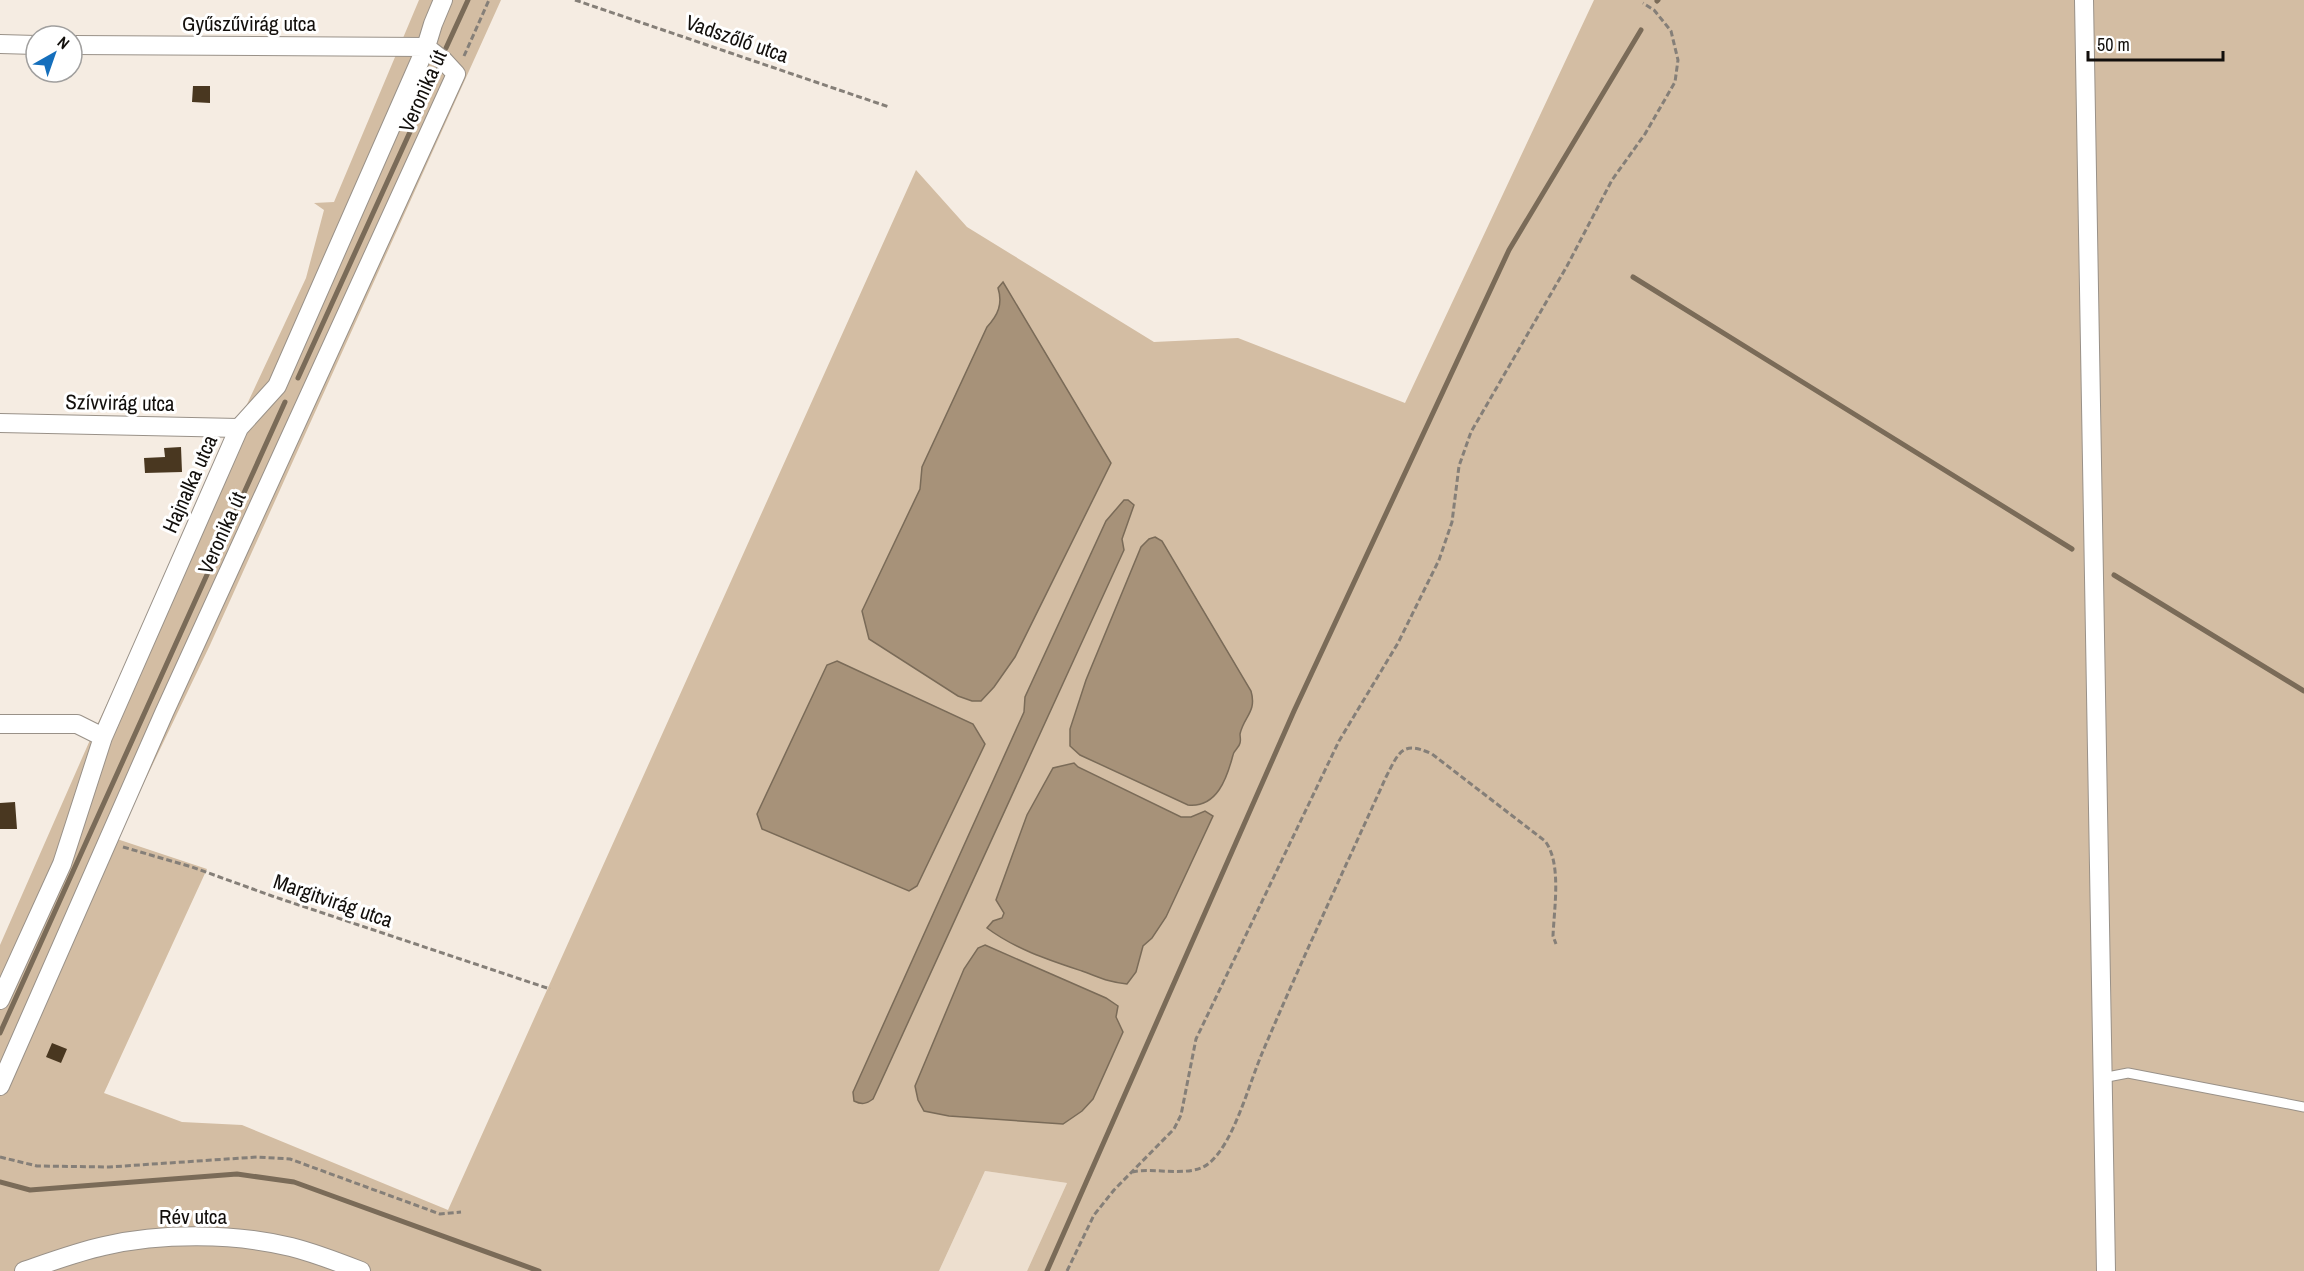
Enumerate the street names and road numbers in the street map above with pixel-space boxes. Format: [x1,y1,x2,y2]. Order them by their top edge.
street label: Vadszőlő utca [682,7,793,70]
street label: Gyűszűvirág utca [182,9,316,38]
street label: Veronika út [392,45,454,136]
street label: Szívvirág utca [65,387,175,418]
street label: Hajnalka utca [155,430,224,537]
street label: Veronika út [191,487,253,578]
street label: Margitvirág utca [270,867,397,935]
street label: Rév utca [159,1202,227,1231]

